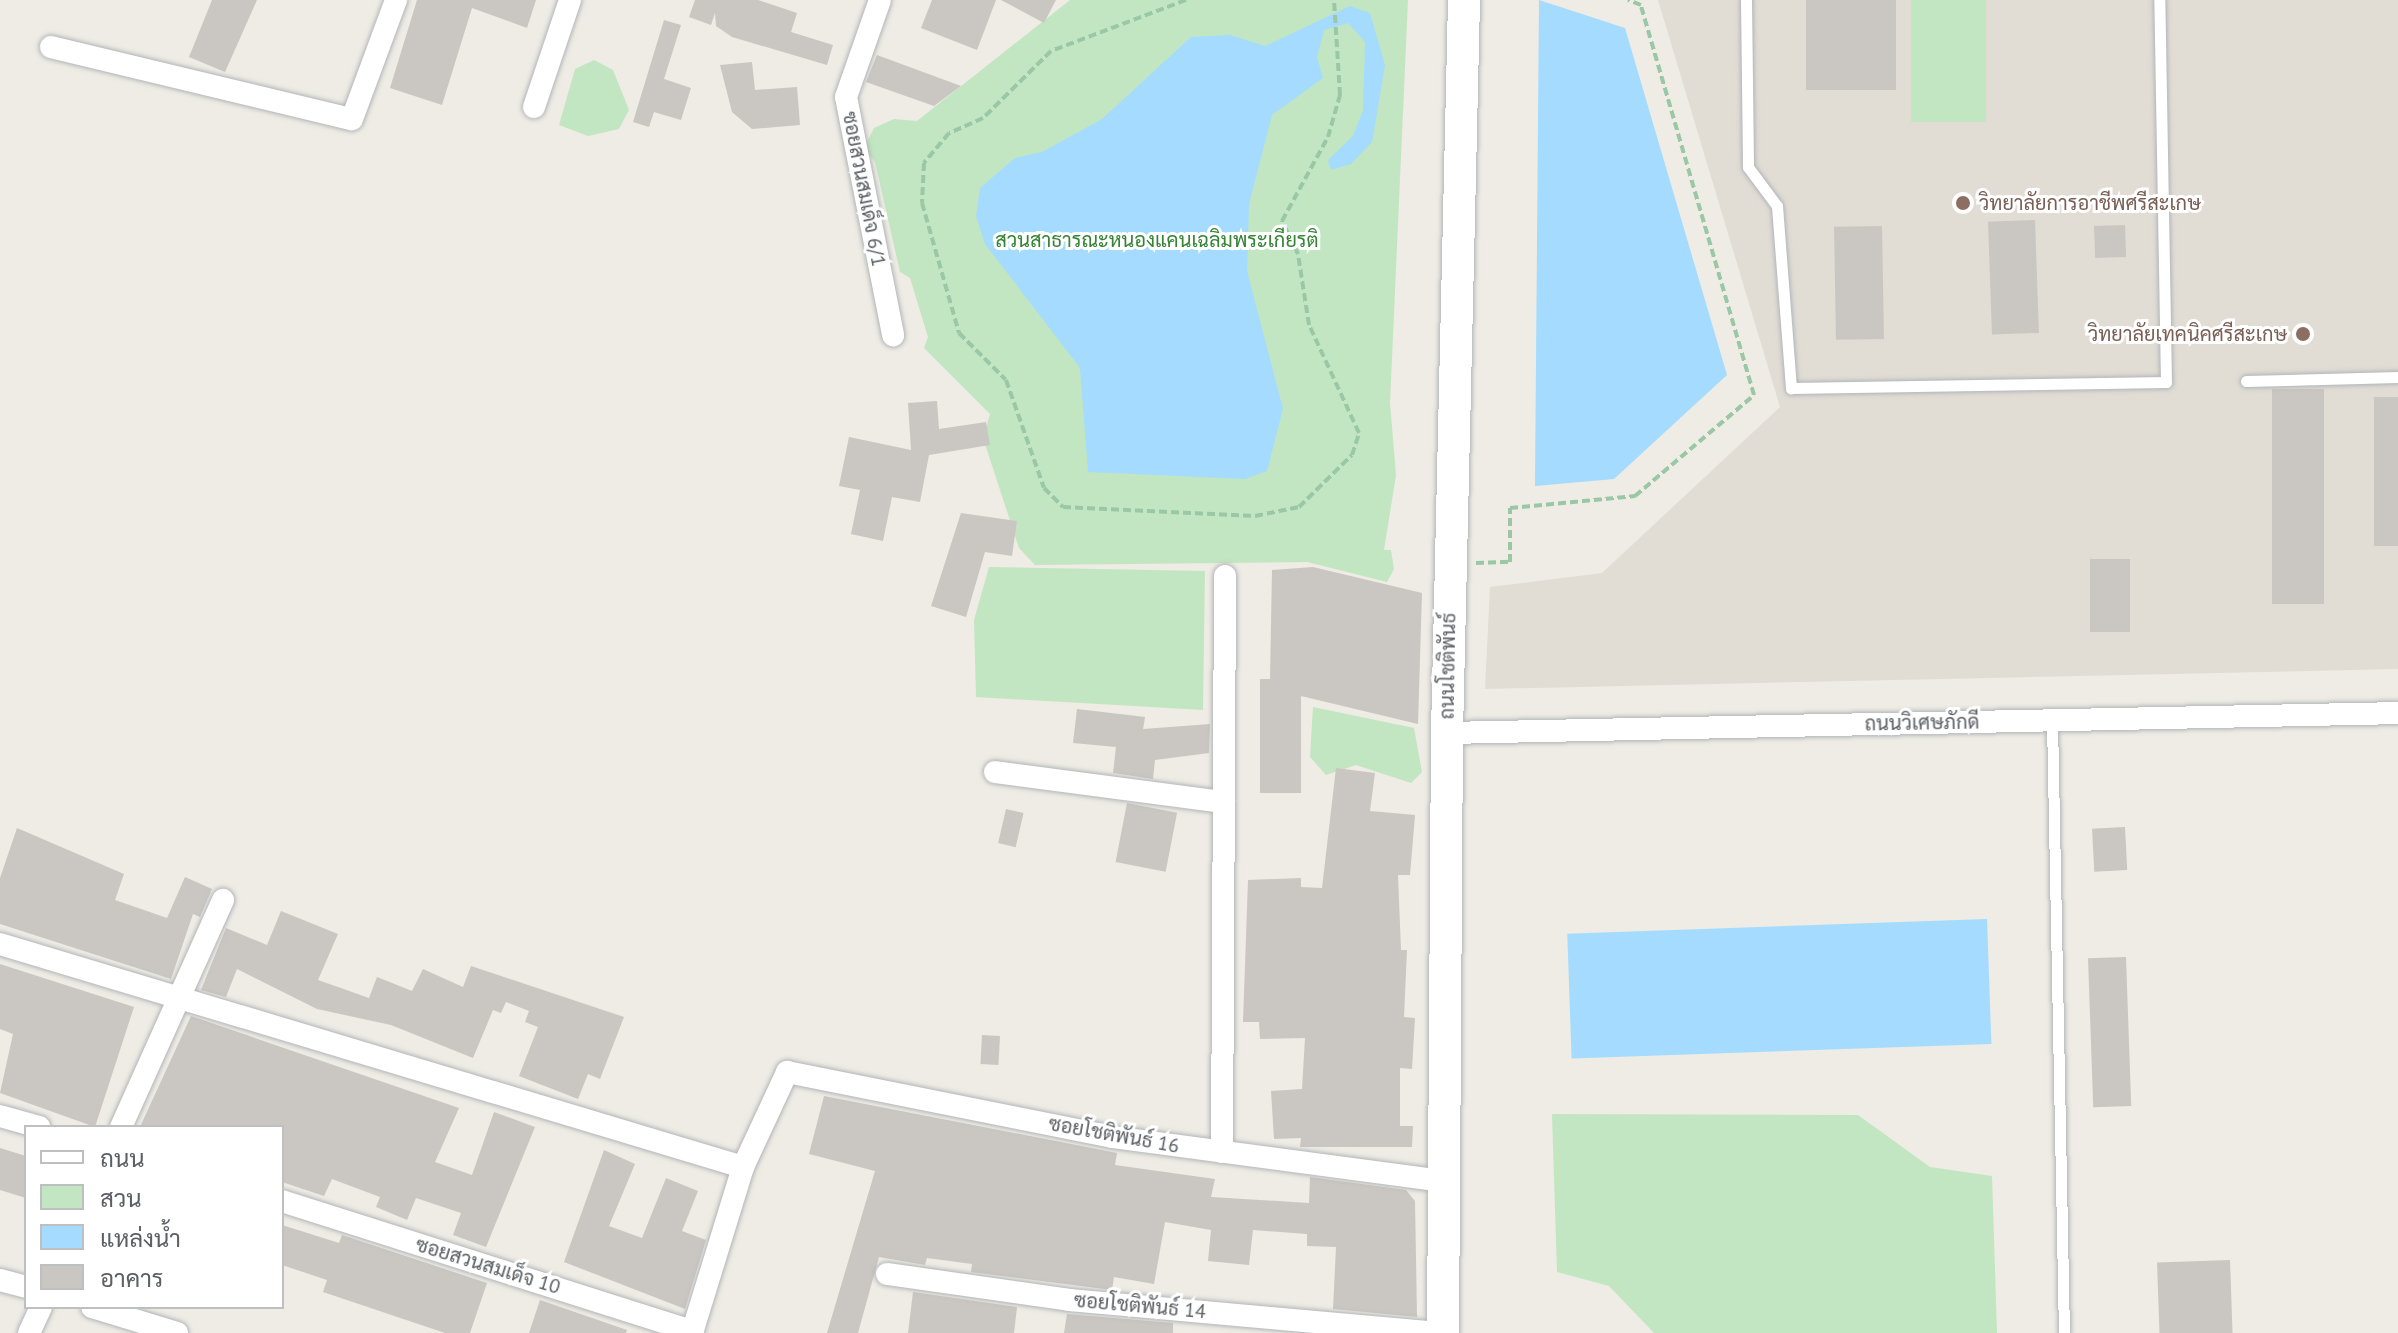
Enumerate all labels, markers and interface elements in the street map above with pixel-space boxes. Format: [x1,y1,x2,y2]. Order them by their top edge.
street label: ซอยสวนสมเด็จ 6/1 [837,109,891,269]
place label: วิทยาลัยการอาชีพศรีสะเกษ [1979,191,2201,215]
marker: วิทยาลัยการอาชีพศรีสะเกษ [1954,194,1972,212]
park label: สวนสาธารณะหนองแคนเฉลิมพระเกียรติ [995,228,1319,252]
place label: วิทยาลัยเทคนิคศรีสะเกษ [2088,322,2287,346]
marker: วิทยาลัยเทคนิคศรีสะเกษ [2294,325,2312,343]
street label: ถนนโชติพันธ์ [1435,612,1461,720]
street label: ถนนวิเศษภักดี [1864,710,1980,736]
street label: ซอยโชติพันธ์ 16 [1047,1112,1181,1158]
legend [24,1125,284,1309]
text: ถนน [100,1143,145,1174]
text: สวน [100,1183,142,1214]
text: แหล่งน้ำ [100,1223,181,1254]
street label: ซอยสวนสมเด็จ 10 [413,1233,563,1299]
text: อาคาร [100,1263,163,1294]
street label: ซอยโชติพันธ์ 14 [1073,1288,1207,1324]

